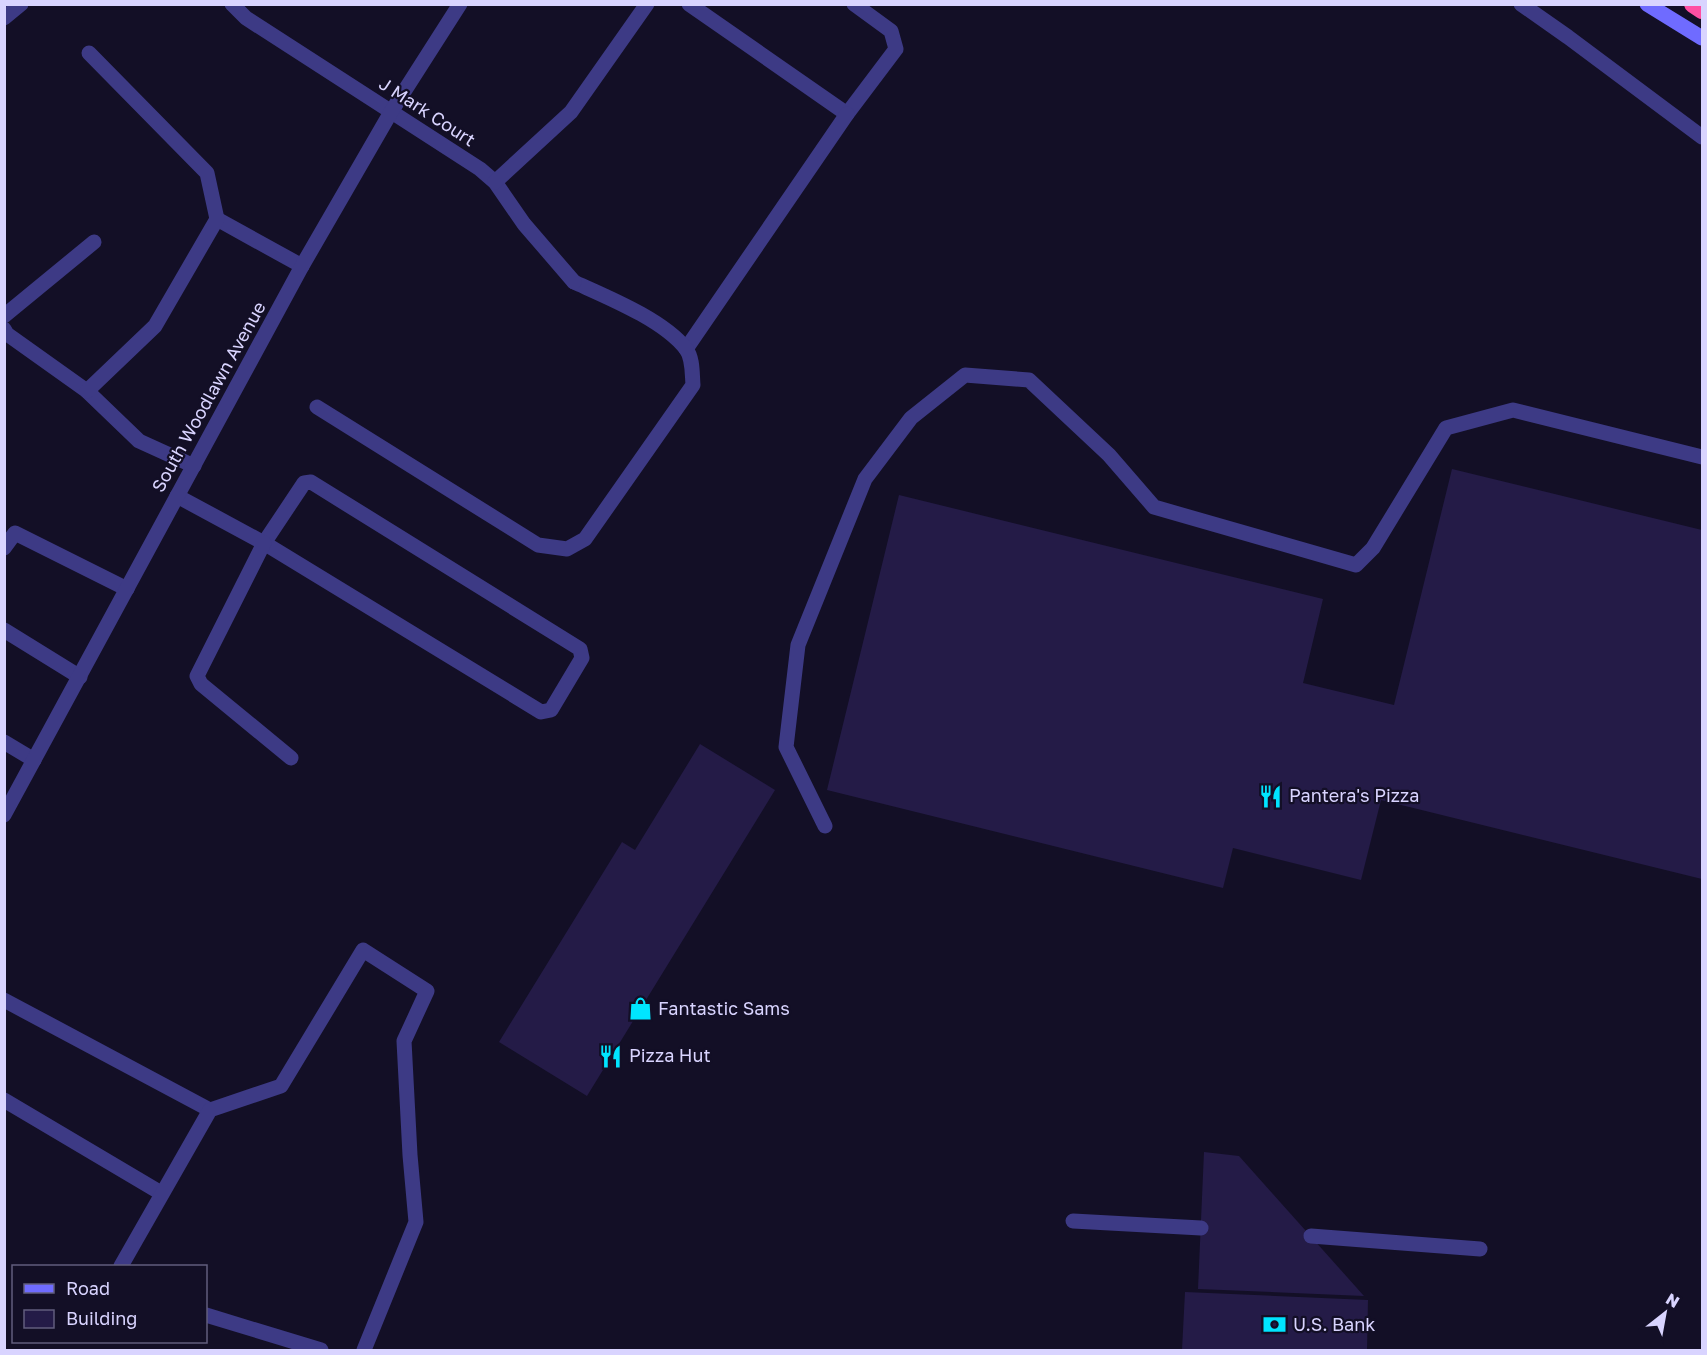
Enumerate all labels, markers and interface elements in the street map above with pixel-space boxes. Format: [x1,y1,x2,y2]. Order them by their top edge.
street label: J Mark Court [375,72,480,150]
street label: South Woodlawn Avenue [146,297,270,496]
restaurant icon: Pantera's Pizza [1258,783,1284,809]
place label: Pantera's Pizza [1289,784,1419,806]
shop icon: Fantastic Sams [627,996,653,1022]
place label: Fantastic Sams [658,997,790,1019]
restaurant icon: Pizza Hut [598,1043,624,1069]
place label: Pizza Hut [629,1044,711,1066]
legend [12,1265,207,1343]
text: Road [66,1277,110,1299]
north arrow [1635,1283,1695,1343]
text: N [1662,1288,1683,1312]
text: Building [66,1307,137,1329]
bank icon: U.S. Bank [1262,1312,1288,1338]
place label: U.S. Bank [1293,1313,1376,1335]

